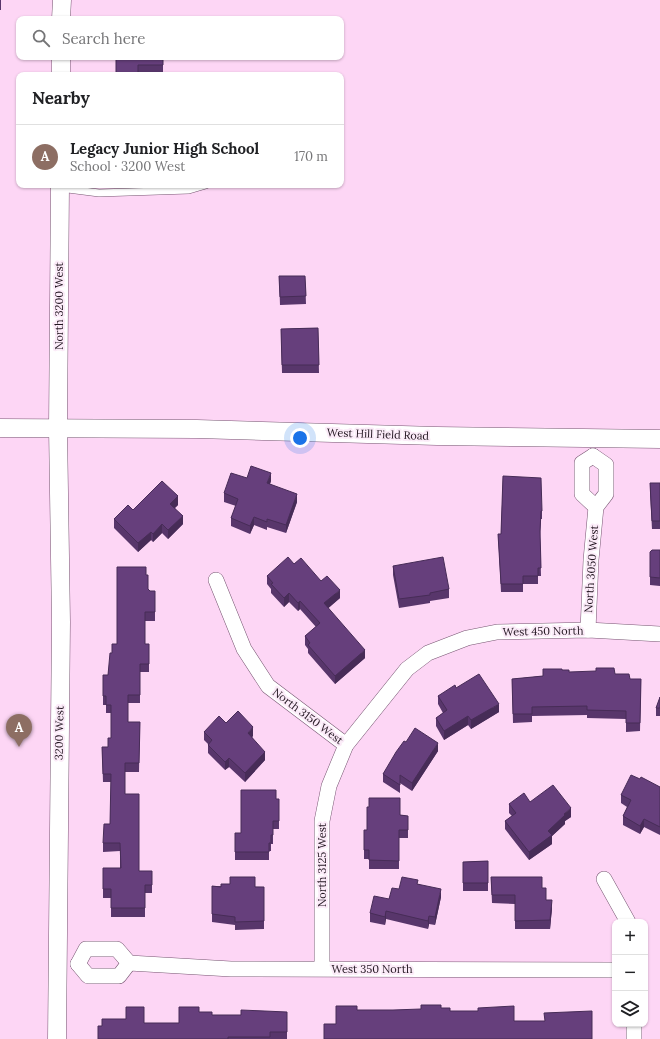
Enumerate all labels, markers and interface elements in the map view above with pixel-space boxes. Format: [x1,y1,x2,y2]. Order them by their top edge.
search box [16,16,344,60]
icon: search [30,27,52,49]
text: Search here [62,29,145,48]
text: Nearby [32,87,90,109]
text: Legacy Junior High School [70,139,259,158]
text: A [41,148,49,165]
text: 170 m [294,148,328,165]
text: School · 3200 West [70,158,185,175]
street label: North 3200 West [52,261,66,350]
street label: West Hill Field Road [327,425,430,443]
your location [290,428,310,448]
street label: North 3050 West [581,524,601,613]
street label: West 450 North [502,623,584,639]
street label: North 3150 West [270,685,347,748]
street label: 3200 West [52,705,66,760]
pin: A [6,714,32,747]
street label: North 3125 West [315,822,329,907]
map controls [612,919,648,1027]
button: + [612,919,648,955]
button: − [612,955,648,991]
street label: West 350 North [332,962,413,976]
button: layers [612,991,648,1027]

